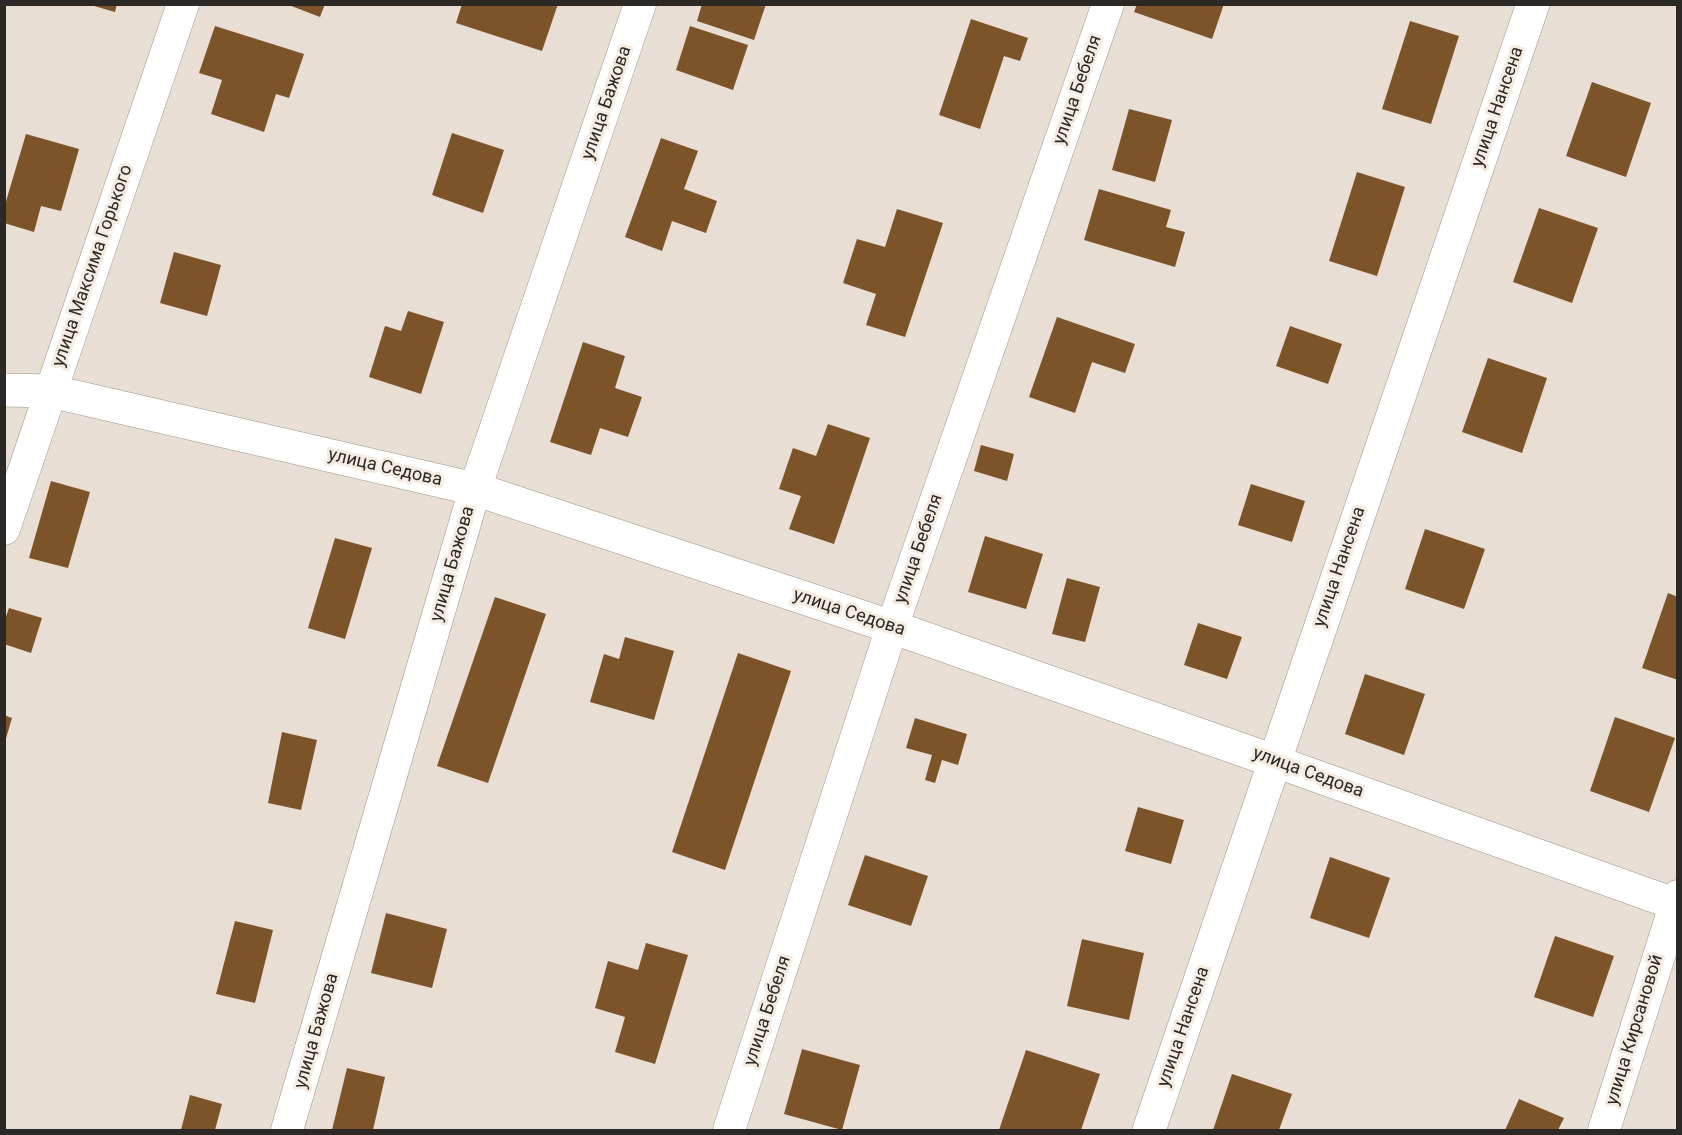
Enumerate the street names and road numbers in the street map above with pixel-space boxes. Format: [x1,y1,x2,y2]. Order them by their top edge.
street label: улица Бебеля [1049,32,1107,148]
street label: улица Бажова [577,43,637,163]
street label: улица Нансена [1467,44,1529,170]
street label: улица Максима Горького [48,162,138,370]
street label: улица Седова [326,444,444,492]
street label: улица Бебеля [890,491,948,607]
street label: улица Бажова [426,504,480,624]
street label: улица Нансена [1309,504,1371,630]
street label: улица Седова [790,585,908,641]
street label: улица Седова [1250,743,1366,803]
street label: улица Кирсановой [1602,952,1668,1108]
street label: улица Бебеля [740,953,796,1069]
street label: улица Нансена [1153,964,1215,1090]
street label: улица Бажова [290,971,344,1091]

